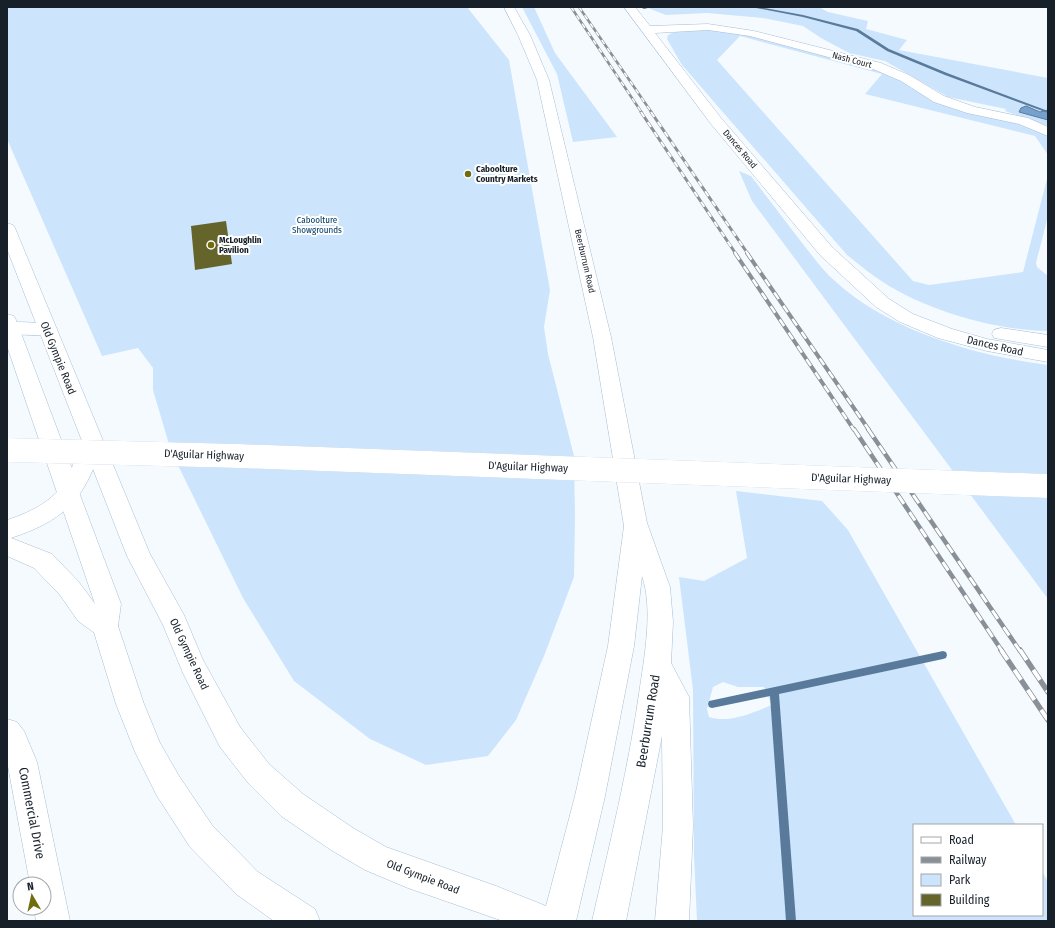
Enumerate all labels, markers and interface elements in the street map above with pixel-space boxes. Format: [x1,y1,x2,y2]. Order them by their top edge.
street label: Nash Court [831,50,873,70]
street label: Dances Road [721,128,759,170]
place label: Caboolture Country Markets [476,164,538,184]
marker: Caboolture Country Markets [463,169,473,179]
park label: Caboolture Showgrounds [292,215,342,235]
street label: Beerburrum Road [573,228,597,294]
place label: McLoughlin Pavilion [219,235,262,255]
marker: McLoughlin Pavilion [206,240,216,250]
street label: Old Gympie Road [37,320,79,396]
street label: Dances Road [966,333,1024,359]
street label: D'Aguilar Highway [164,447,244,463]
street label: D'Aguilar Highway [488,459,568,475]
street label: D'Aguilar Highway [811,471,891,487]
street label: Old Gympie Road [167,616,211,692]
street label: Beerburrum Road [633,673,663,769]
street label: Commercial Drive [16,766,48,860]
legend [913,824,1043,916]
text: Road [949,833,974,847]
text: Railway [949,853,987,867]
street label: Old Gympie Road [385,857,461,897]
text: Park [949,873,971,887]
north arrow [12,876,52,916]
text: N [26,880,35,894]
text: Building [949,893,990,907]

